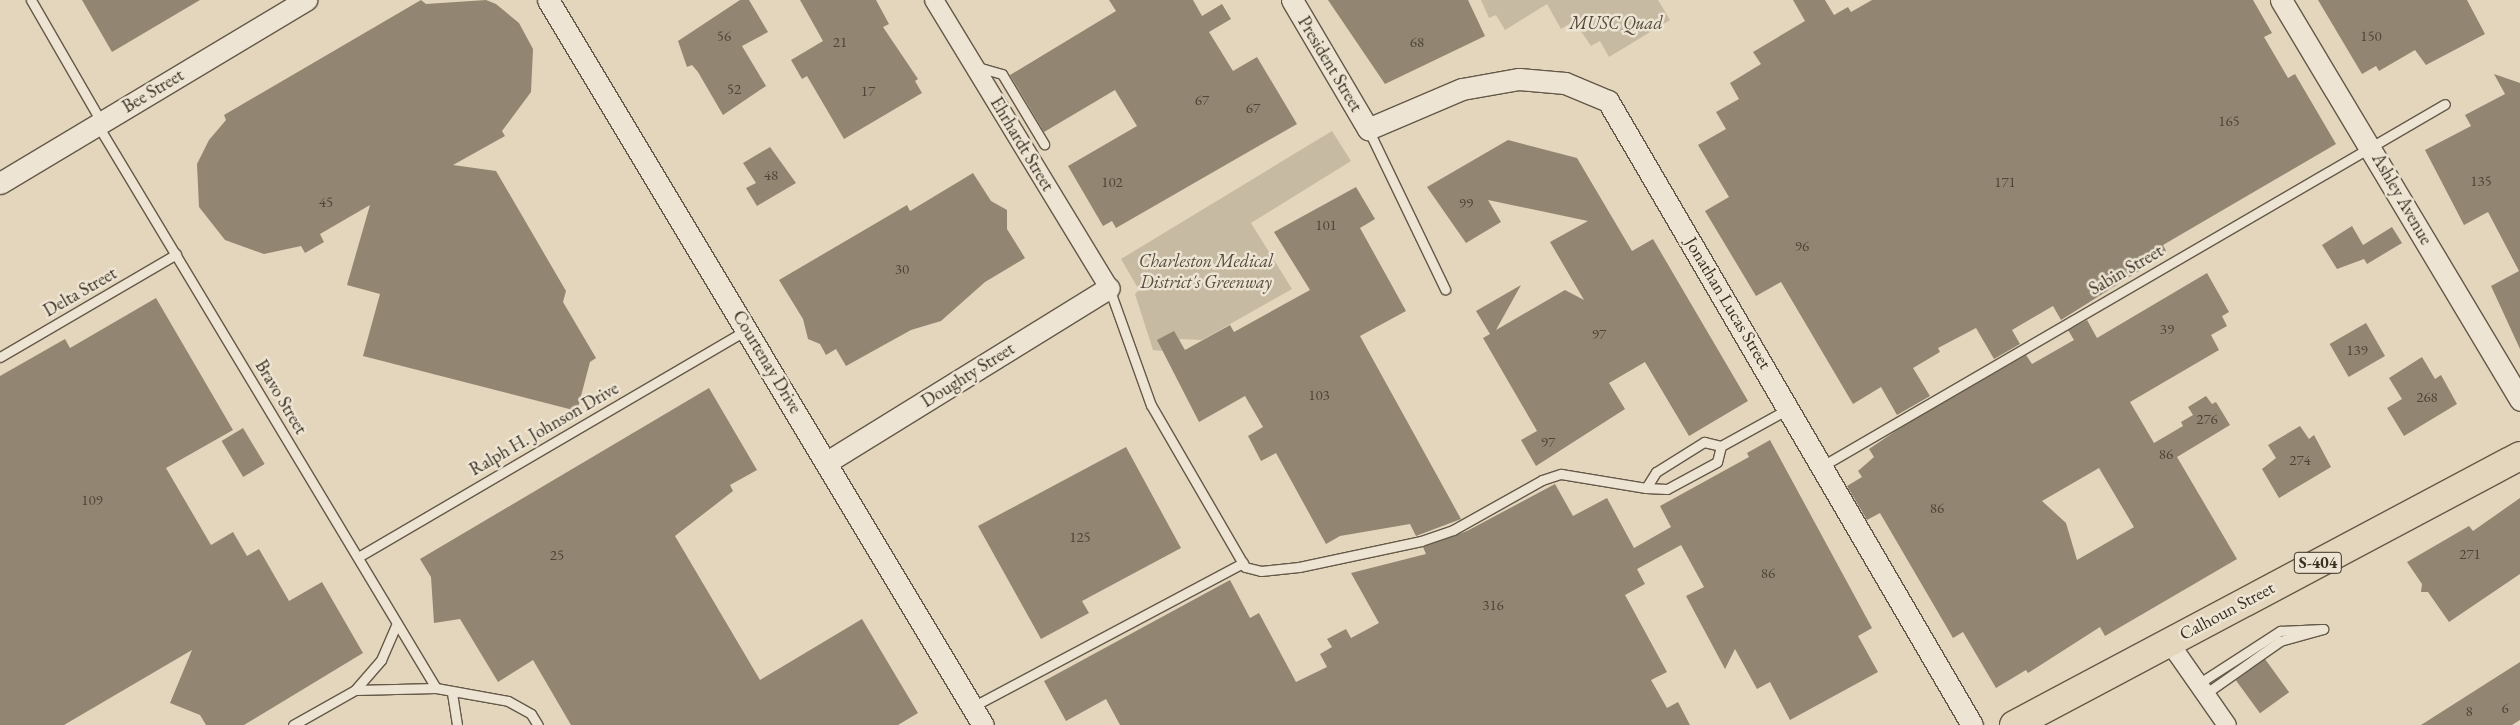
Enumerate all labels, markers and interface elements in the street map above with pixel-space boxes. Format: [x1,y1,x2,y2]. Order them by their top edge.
street label: President Street [1293,12,1367,116]
park label: MUSC Quad [1569,12,1663,34]
house number: 56 [717,27,731,45]
house number: 150 [2360,27,2382,45]
house number: 21 [833,33,847,51]
house number: 68 [1410,33,1424,51]
street label: Bee Street [118,64,188,118]
house number: 52 [727,80,741,98]
house number: 17 [861,82,875,100]
house number: 67 [1195,91,1209,109]
street label: Ehrhardt Street [985,93,1059,195]
house number: 67 [1246,99,1260,117]
house number: 165 [2218,112,2240,130]
street label: Ashley Avenue [2367,149,2437,249]
house number: 48 [764,166,778,184]
house number: 135 [2470,172,2492,190]
house number: 102 [1101,173,1123,191]
house number: 171 [1994,173,2016,191]
house number: 45 [319,193,333,211]
house number: 99 [1459,194,1473,212]
house number: 101 [1315,216,1337,234]
street label: Jonathan Lucas Street [1680,233,1776,373]
house number: 96 [1795,237,1809,255]
street label: Sabin Street [2085,240,2167,300]
park label: Charleston Medical District's Greenway [1139,251,1273,294]
house number: 30 [895,260,909,278]
street label: Delta Street [40,262,120,322]
street label: Courtenay Drive [728,307,806,417]
house number: 39 [2160,320,2174,338]
house number: 97 [1592,325,1606,343]
street label: Doughty Street [917,338,1019,412]
house number: 139 [2346,341,2368,359]
street label: Bravo Street [250,356,312,438]
street label: Ralph H. Johnson Drive [466,378,622,480]
house number: 103 [1308,386,1330,404]
house number: 268 [2416,388,2438,406]
house number: 276 [2196,410,2218,428]
house number: 97 [1541,433,1555,451]
house number: 86 [2159,445,2173,463]
house number: 274 [2289,451,2311,469]
house number: 109 [81,491,103,509]
house number: 86 [1930,499,1944,517]
house number: 125 [1069,528,1091,546]
house number: 271 [2459,545,2481,563]
house number: 25 [550,546,564,564]
road number: S-404 [2293,550,2343,576]
house number: 86 [1761,564,1775,582]
street label: Calhoun Street [2176,577,2278,645]
house number: 316 [1482,596,1504,614]
house number: 6 [2501,699,2509,717]
house number: 8 [2465,702,2473,720]

